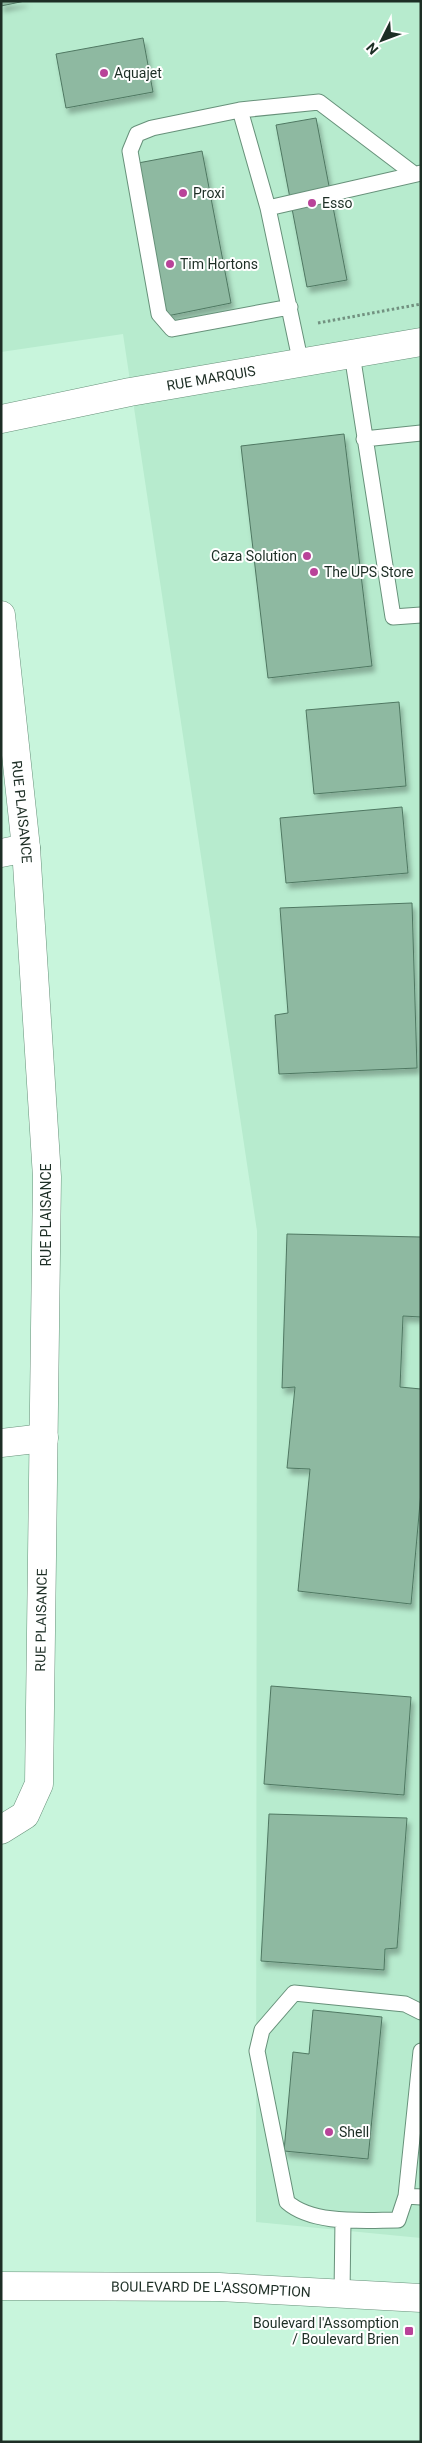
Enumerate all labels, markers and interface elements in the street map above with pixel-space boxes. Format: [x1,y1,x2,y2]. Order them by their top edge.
north arrow [357,15,407,65]
text: N [363,40,382,58]
place label: Aquajet [114,65,162,81]
marker: Aquajet [98,67,110,79]
place label: Proxi [193,185,225,201]
marker: Proxi [177,187,189,199]
place label: Esso [322,195,352,211]
marker: Esso [306,197,318,209]
place label: Tim Hortons [180,256,258,272]
marker: Tim Hortons [164,258,176,270]
street label: RUE MARQUIS [165,363,257,394]
place label: Caza Solution [211,548,297,564]
marker: Caza Solution [301,550,313,562]
place label: The UPS Store [324,564,413,580]
marker: The UPS Store [308,566,320,578]
street label: RUE PLAISANCE [9,760,35,864]
street label: RUE PLAISANCE [38,1163,54,1267]
street label: RUE PLAISANCE [32,1568,50,1672]
place label: Shell [339,2124,369,2140]
marker: Shell [323,2126,335,2138]
street label: BOULEVARD DE L'ASSOMPTION [111,2279,311,2300]
place label: Boulevard l'Assomption / Boulevard Brien [253,2315,399,2347]
marker: Boulevard l'Assomption / Boulevard Brien [403,2325,415,2337]

